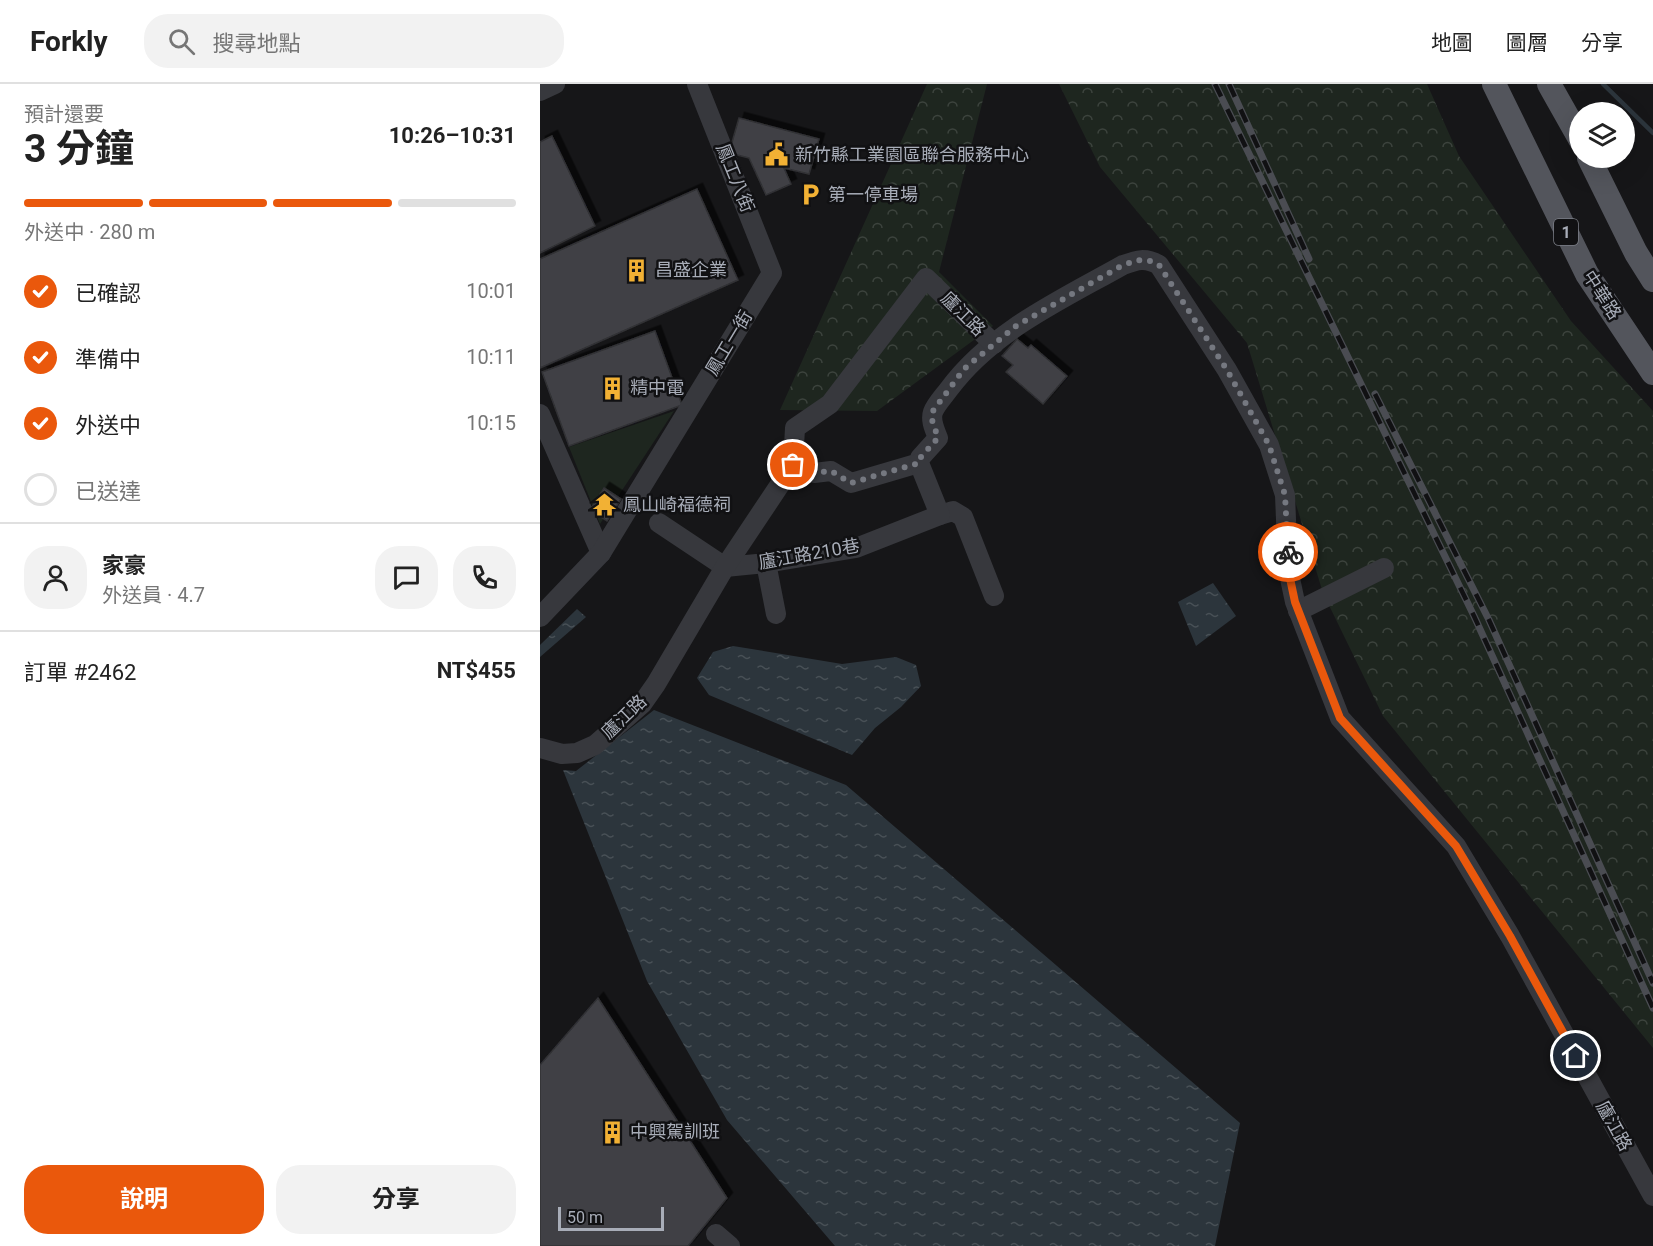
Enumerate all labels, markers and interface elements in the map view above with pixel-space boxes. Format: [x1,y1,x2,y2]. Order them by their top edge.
search box [144,14,564,68]
text: Forkly [30,25,108,58]
icon: search [165,25,198,58]
text: 搜尋地點 [213,31,301,56]
text: 地圖 [1431,31,1473,55]
text: 圖層 [1506,31,1548,55]
text: 分享 [1581,31,1623,55]
text: 預計還要 [24,102,104,126]
map controls [1569,102,1635,168]
button: layers [1569,102,1635,168]
text: 10:26–10:31 [389,123,516,148]
text: 3 分鐘 [24,126,134,172]
street label: 鳳工八街 [712,141,759,215]
public building icon: 新竹縣工業園區聯合服務中心 [764,142,790,168]
place label: 新竹縣工業園區聯合服務中心 [795,144,1029,165]
parking icon: 第一停車場 [797,182,823,208]
place label: 第一停車場 [828,184,918,205]
road number: 1 [1554,219,1578,245]
text: 外送中 · 280 m [24,220,155,244]
building icon: 昌盛企業 [624,257,650,283]
place label: 昌盛企業 [655,259,727,280]
street label: 中華路 [1579,266,1626,323]
icon: check [24,275,57,308]
text: 10:01 [466,279,516,303]
text: 已確認 [75,281,141,306]
street label: 廬江路 [937,287,990,340]
street label: 鳳工一街 [701,306,756,379]
icon: check [24,341,57,374]
text: 10:11 [466,345,516,369]
text: 準備中 [75,347,141,372]
building icon: 精中電 [599,375,625,401]
place label: 精中電 [630,377,684,398]
icon: check [24,407,57,440]
text: 10:15 [466,411,516,435]
text: 外送中 [75,413,141,438]
pin [767,439,818,490]
icon: bag [776,448,809,481]
text: 已送達 [75,479,141,504]
temple icon: 鳳山崎福德祠 [592,492,618,518]
place label: 鳳山崎福德祠 [623,494,731,515]
courier [1258,522,1318,582]
street label: 廬江路210巷 [757,534,861,573]
icon: bike [1272,536,1305,569]
button: person [24,546,87,609]
button: chat [375,546,438,609]
button: phone [453,546,516,609]
text: 家豪 [102,553,146,578]
text: 外送員 · 4.7 [102,583,205,607]
text: NT$455 [437,658,516,683]
text: 訂單 #2462 [24,660,136,685]
street label: 廬江路 [597,690,650,743]
pin [1550,1030,1601,1081]
icon: home [1559,1039,1592,1072]
street label: 廬江路 [1592,1097,1637,1154]
building icon: 中興駕訓班 [599,1119,625,1145]
place label: 中興駕訓班 [630,1121,720,1142]
button: 說明 [24,1165,264,1234]
button: 分享 [276,1165,516,1234]
scale bar [558,1204,664,1232]
text: 50 m [567,1208,603,1227]

